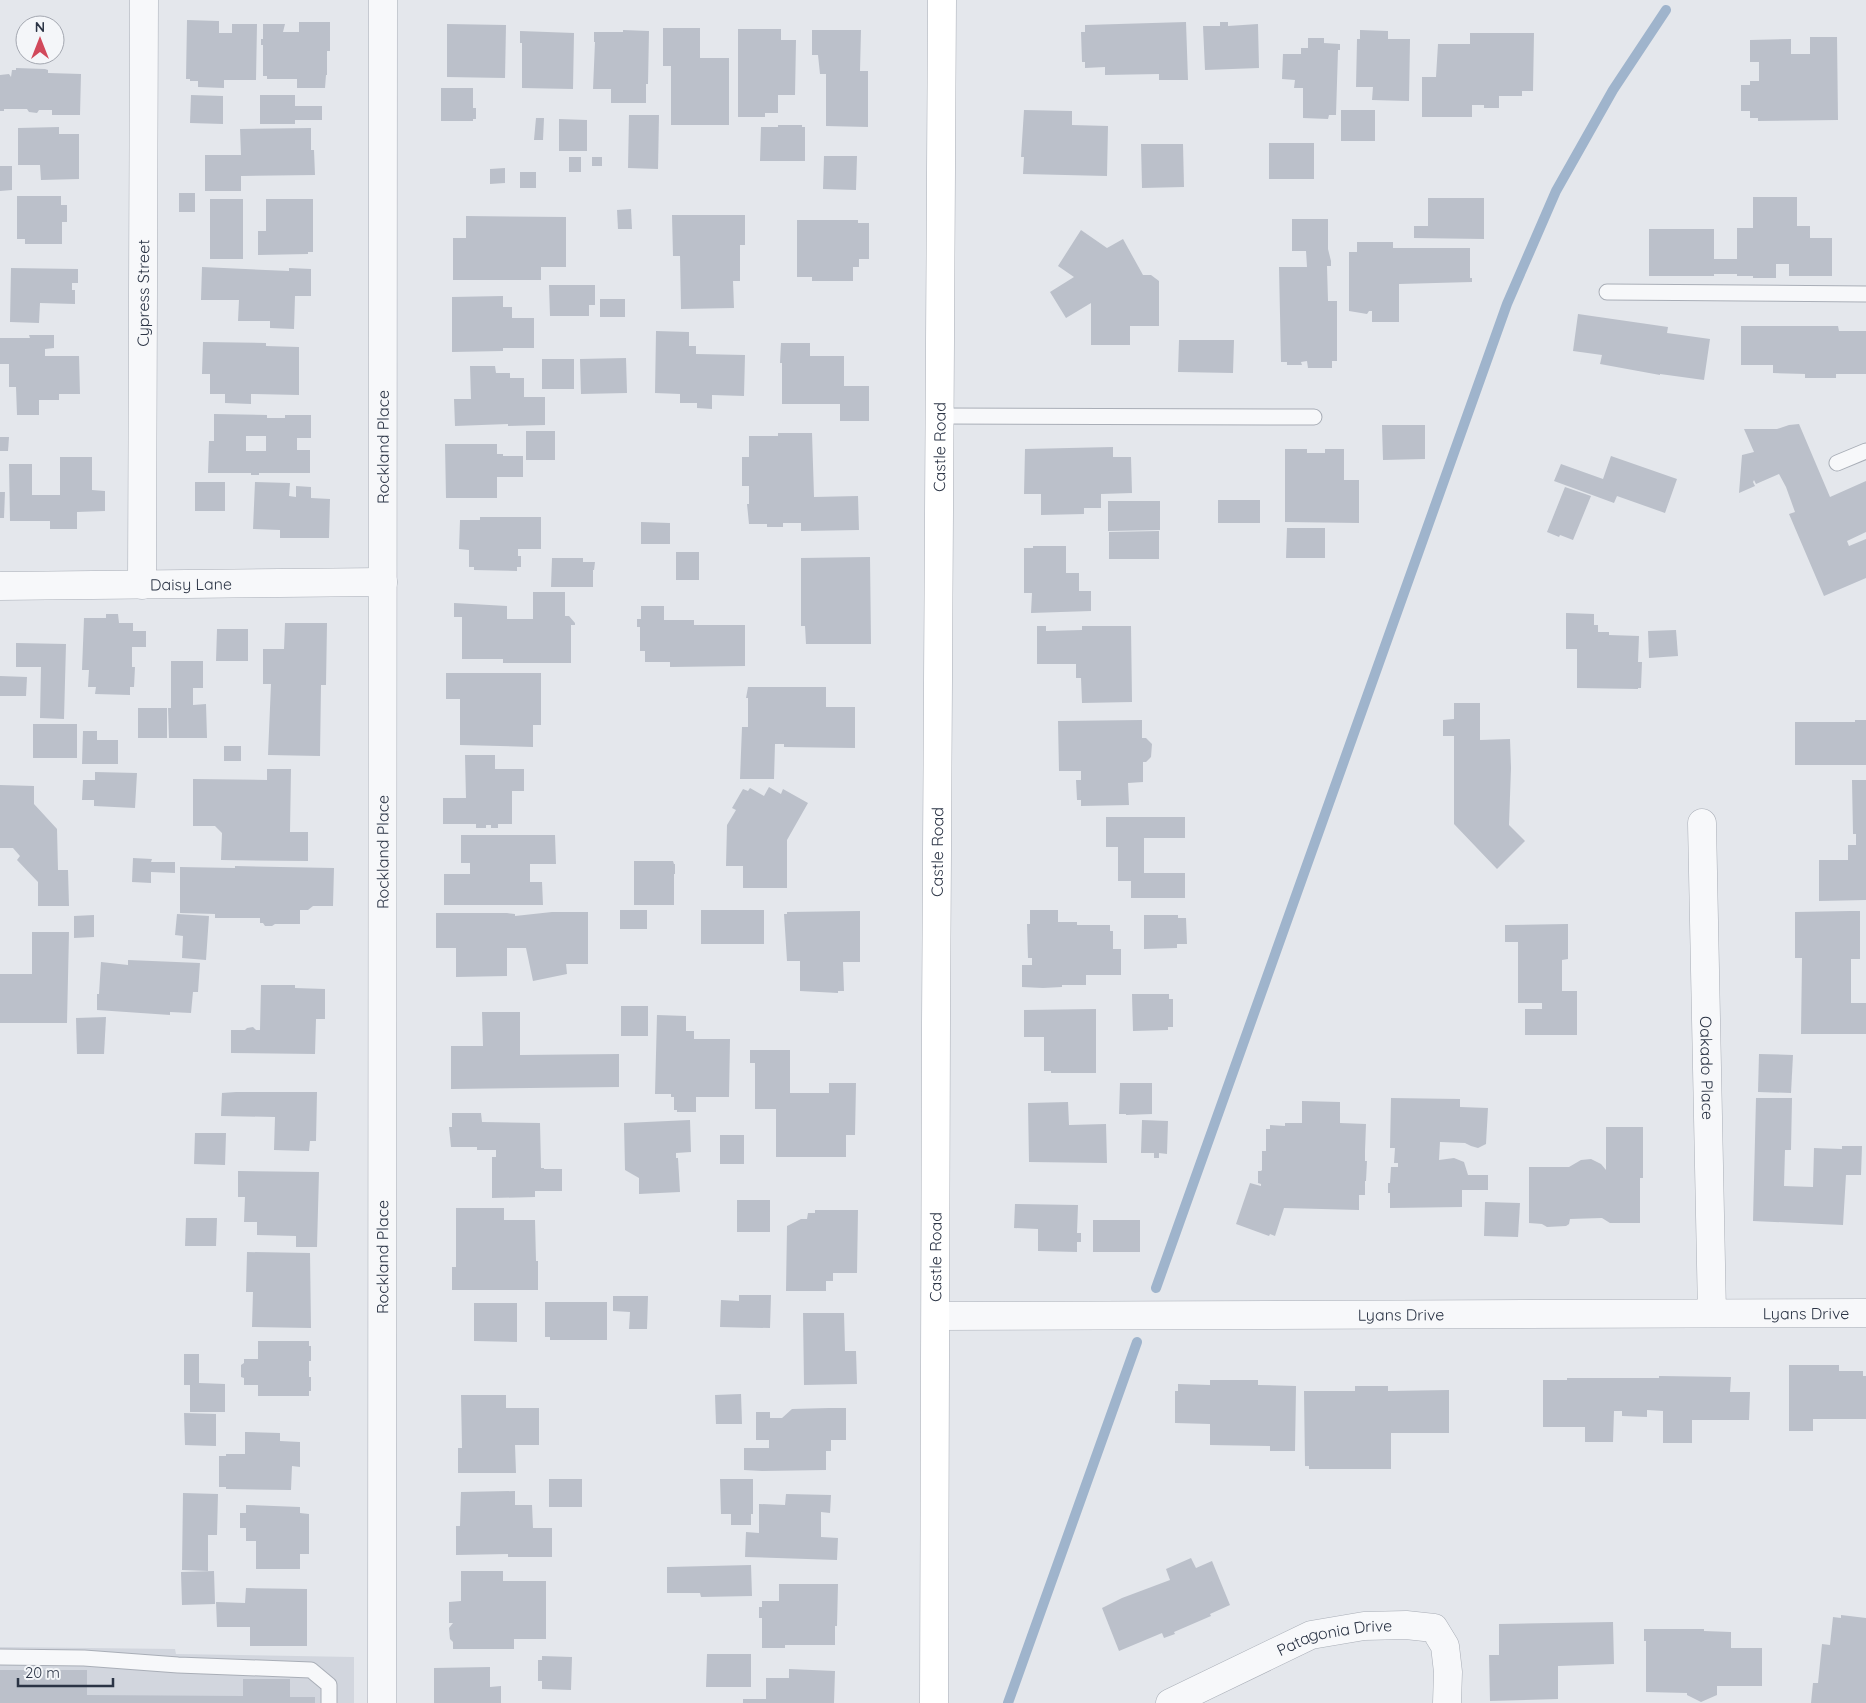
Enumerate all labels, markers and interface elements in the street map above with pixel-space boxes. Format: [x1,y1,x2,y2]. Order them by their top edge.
north arrow [15,15,65,65]
text: N [35,18,45,36]
street label: Cypress Street [133,239,153,347]
street label: Rockland Place [373,390,393,504]
street label: Castle Road [929,402,950,492]
street label: Daisy Lane [150,574,232,594]
street label: Rockland Place [372,795,393,909]
street label: Castle Road [927,807,947,897]
street label: Oakado Place [1696,1016,1718,1120]
street label: Rockland Place [372,1200,392,1314]
street label: Castle Road [925,1212,945,1302]
street label: Lyans Drive [1763,1303,1849,1323]
street label: Lyans Drive [1358,1304,1444,1325]
street label: Patagonia Drive [1273,1615,1392,1660]
scale bar [18,1656,112,1688]
text: 20 m [25,1663,60,1682]

